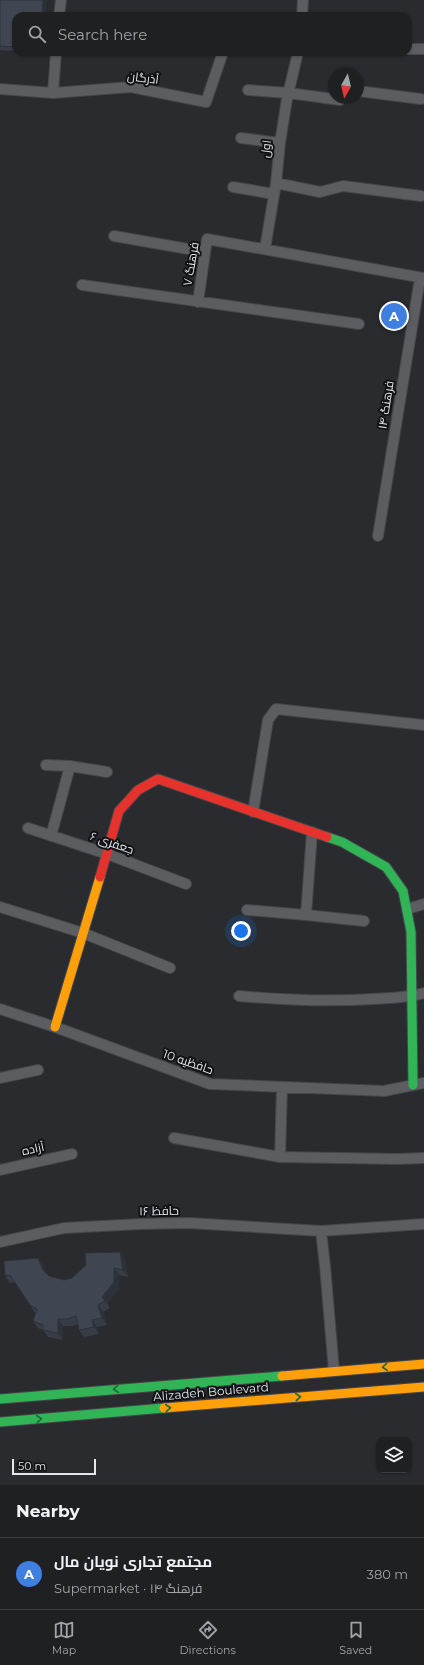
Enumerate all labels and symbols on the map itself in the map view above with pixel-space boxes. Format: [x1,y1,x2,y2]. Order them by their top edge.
street label: آذرگان [126,68,161,87]
north arrow [328,68,364,104]
street label: اول [257,139,274,159]
street label: فرهنگ ۷ [179,241,202,287]
pin: A [381,301,407,331]
street label: فرهنگ ۱۴ [374,380,397,430]
street label: جعفری ۶ [88,828,136,857]
your location [231,921,251,941]
street label: حافظیه 10 [161,1046,215,1077]
street label: آزاده [20,1139,46,1158]
street label: حافظ ۱۶ [139,1203,179,1218]
one-way arrow [382,1362,388,1371]
street label: Alizadeh Boulevard [152,1379,269,1404]
one-way arrow [113,1385,119,1394]
one-way arrow [295,1393,301,1402]
one-way arrow [165,1404,171,1413]
one-way arrow [36,1414,42,1423]
scale bar [12,1457,96,1476]

